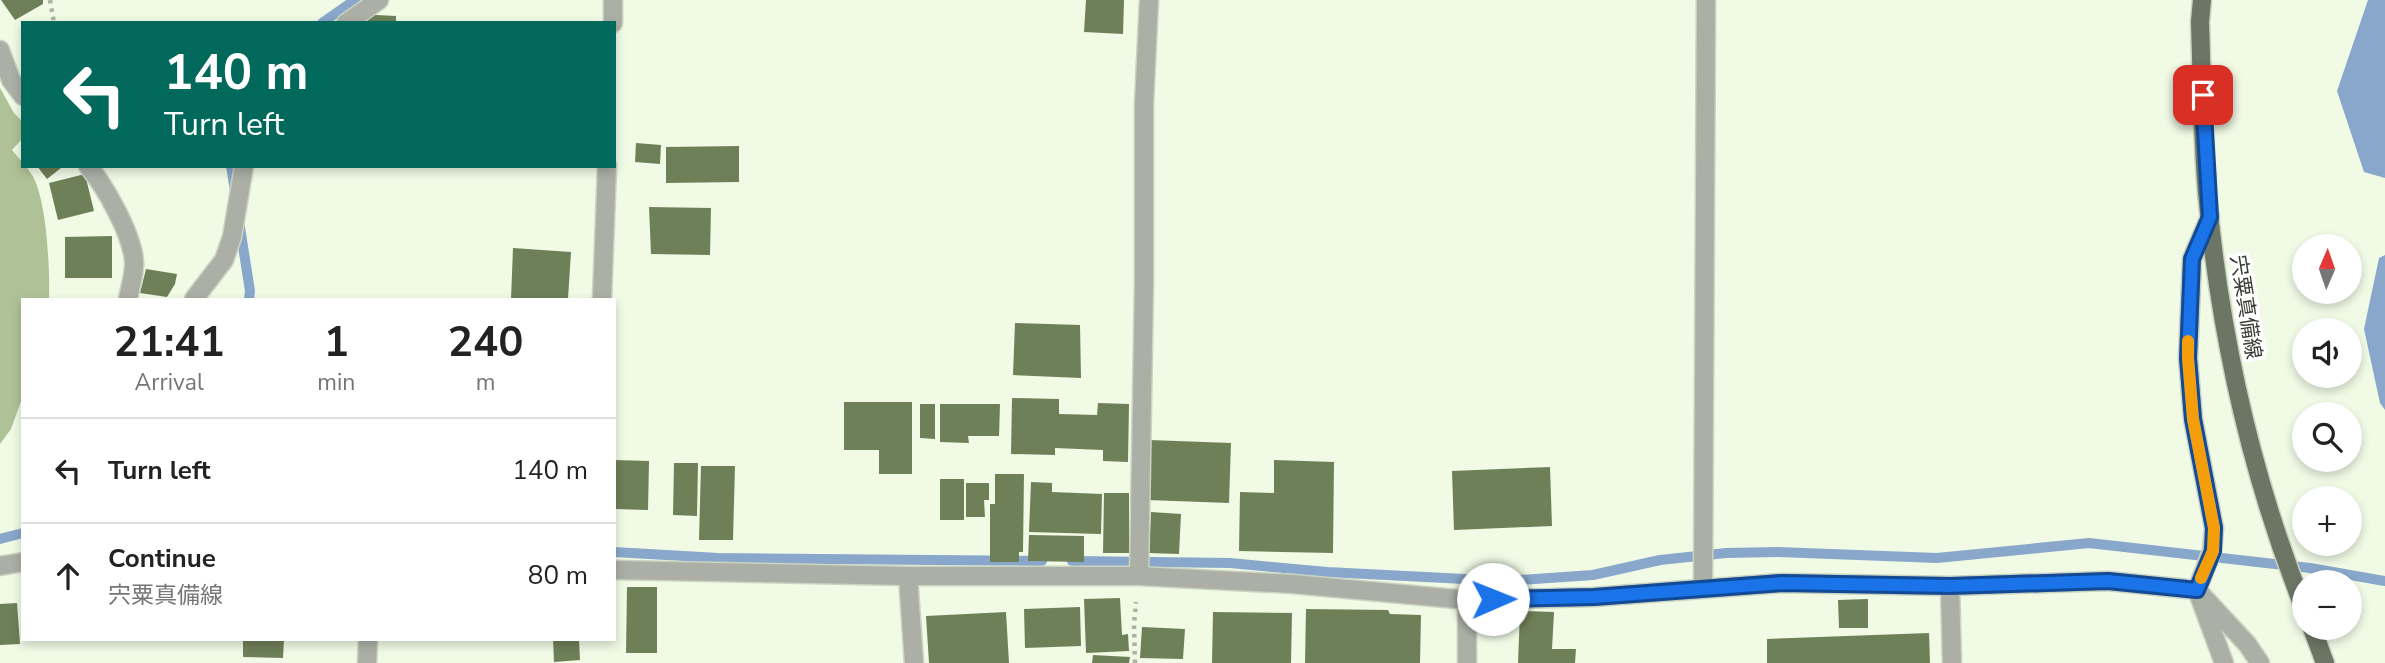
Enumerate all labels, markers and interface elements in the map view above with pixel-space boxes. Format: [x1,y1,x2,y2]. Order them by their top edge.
text: 140 m [164,39,308,106]
icon: left [49,49,140,140]
pin [2173,65,2233,125]
icon: arrive [2184,76,2222,114]
text: Turn left [164,103,284,146]
north arrow [2292,234,2362,304]
map controls [2292,234,2362,640]
street label: 宍粟真備線 [2224,253,2268,361]
text: 21:41 [114,314,225,371]
text: 1 [324,314,349,371]
text: 240 [448,314,523,371]
button: sound [2292,318,2362,388]
text: Arrival [135,367,204,398]
text: min [317,367,355,398]
text: m [476,367,496,398]
button: search [2292,402,2362,472]
icon: left [49,452,87,490]
text: Turn left [108,453,211,488]
text: 140 m [512,453,588,488]
button: + [2292,486,2362,556]
text: Continue [108,541,216,576]
icon: ahead [49,557,87,595]
text: 80 m [528,558,588,593]
position arrow [1456,562,1530,636]
button: − [2292,570,2362,640]
text: 宍粟真備線 [108,580,223,611]

